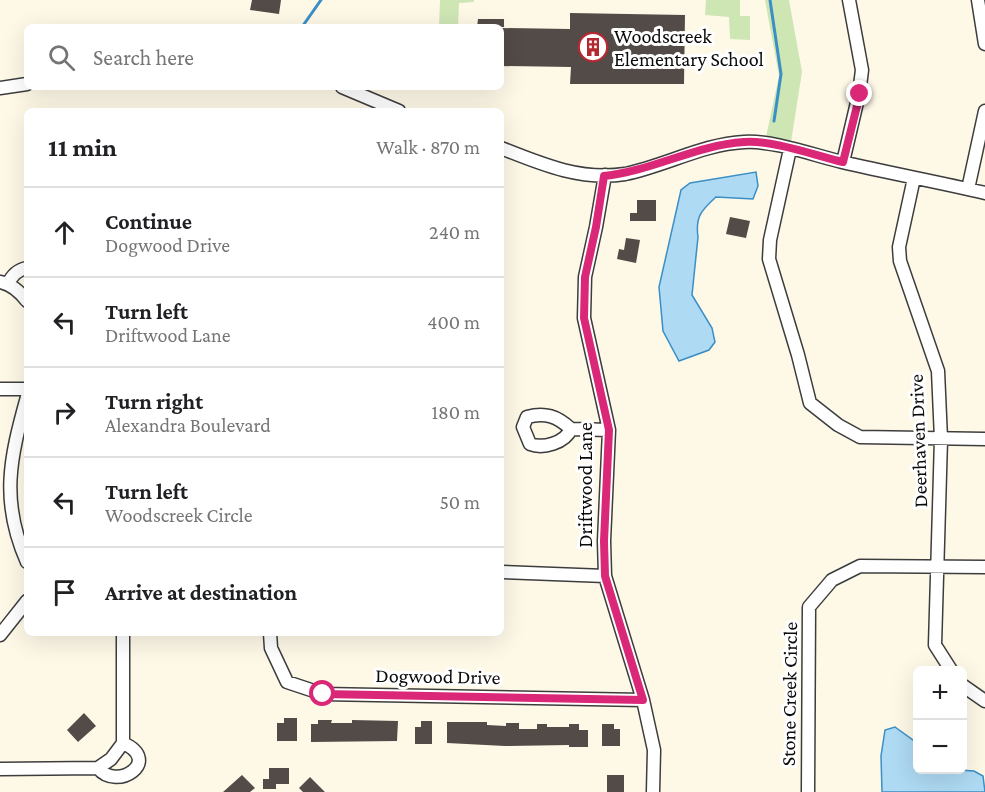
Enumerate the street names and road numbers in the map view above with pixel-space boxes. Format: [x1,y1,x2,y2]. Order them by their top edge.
street label: Deerhaven Drive [905,374,931,508]
street label: Driftwood Lane [574,422,596,548]
street label: Stone Creek Circle [777,621,801,766]
street label: Dogwood Drive [375,664,501,689]

